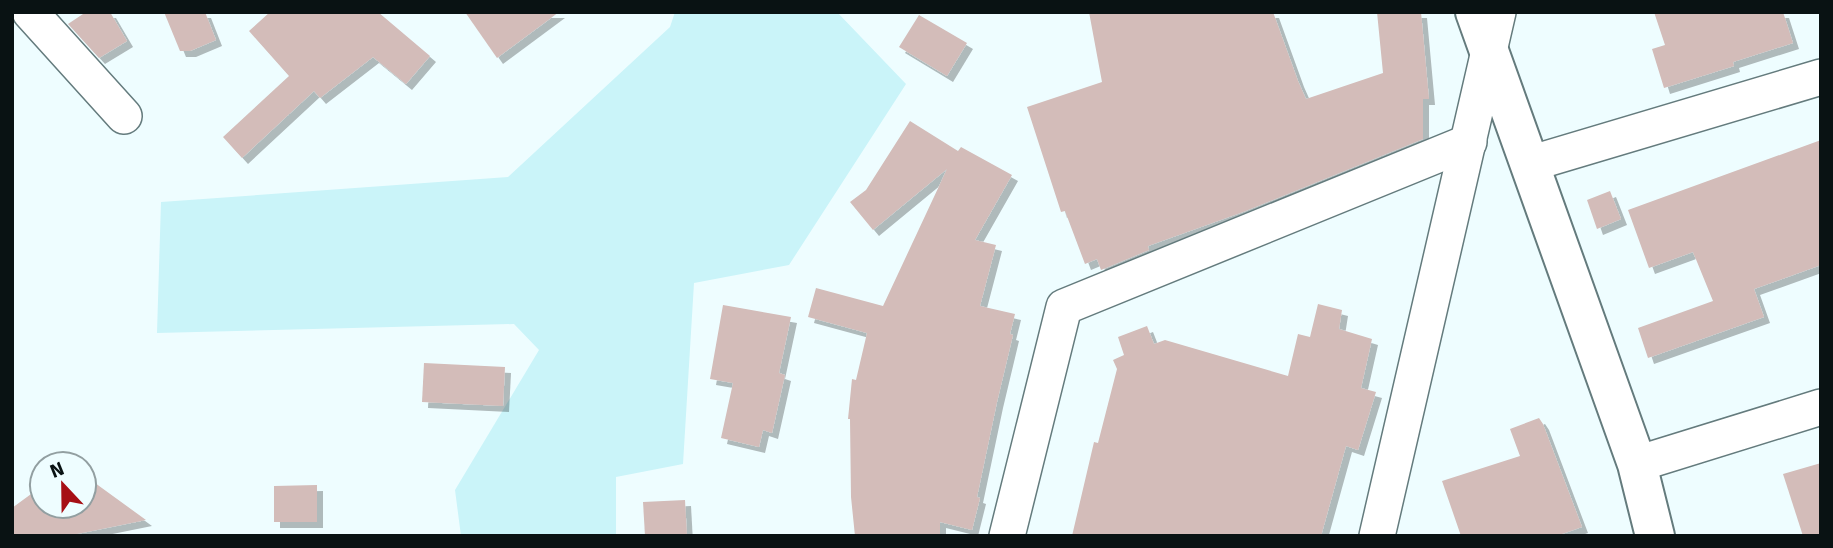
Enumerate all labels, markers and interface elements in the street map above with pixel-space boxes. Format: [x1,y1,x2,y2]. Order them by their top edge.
north arrow [28,450,98,520]
text: N [46,457,68,484]

